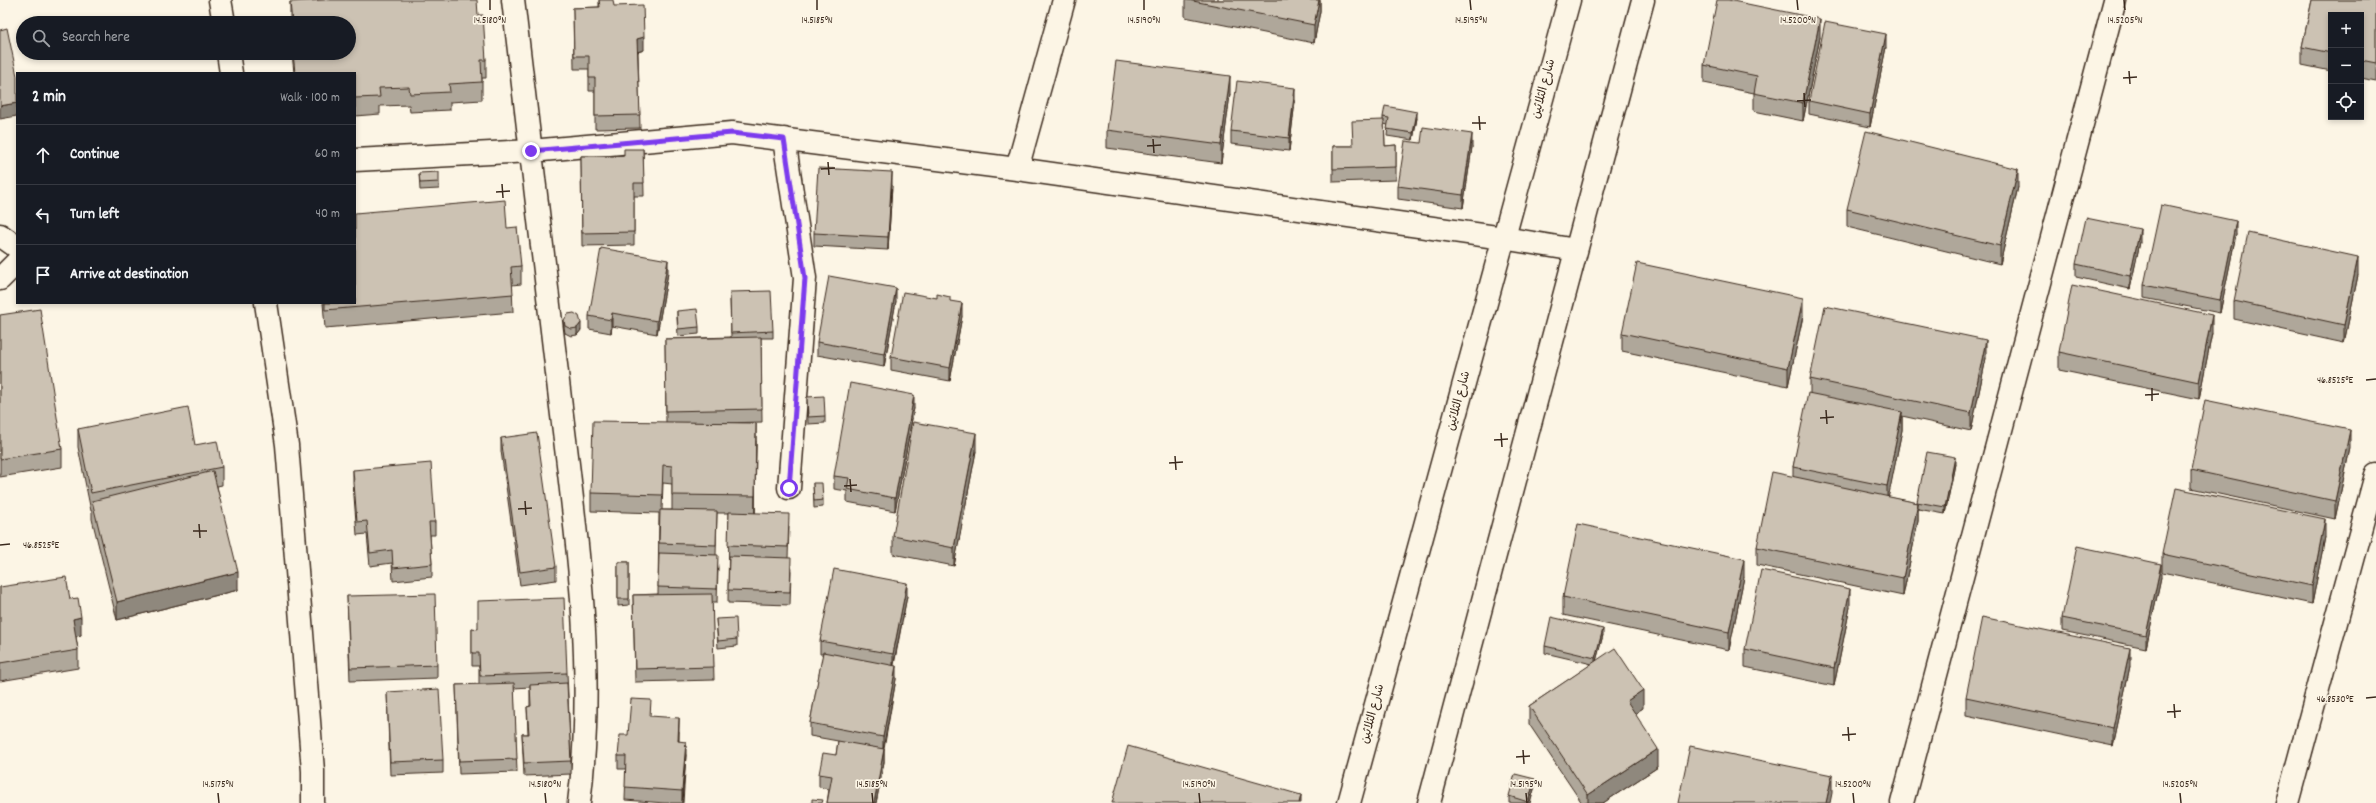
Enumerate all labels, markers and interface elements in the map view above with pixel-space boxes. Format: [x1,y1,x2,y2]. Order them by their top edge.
map controls [2328,12,2364,120]
button: + [2328,12,2364,48]
text: 14.5180°N [474,14,506,28]
text: 14.5185°N [801,14,833,28]
text: 14.5190°N [1128,14,1161,28]
text: 14.5195°N [1455,14,1487,28]
text: 14.5200°N [1780,14,1816,28]
text: 14.5205°N [2107,14,2143,28]
search box [16,16,356,60]
icon: search [30,27,52,49]
text: Search here [62,27,130,49]
button: − [2328,48,2364,84]
street label: شارع الثلاثين [1528,57,1560,121]
button: locate [2328,84,2364,120]
text: 2 min [32,86,66,110]
text: Walk · 100 m [280,89,340,108]
route end [522,142,540,160]
icon: ahead [32,144,54,166]
text: Continue [70,144,119,166]
text: 60 m [315,145,340,164]
icon: left [32,204,54,226]
text: Turn left [70,204,119,226]
text: 40 m [316,205,340,224]
icon: arrive [32,264,54,286]
text: Arrive at destination [70,264,188,286]
street label: شارع الثلاثين [1443,369,1475,433]
text: 46.8525°E [2317,374,2354,388]
route start [780,479,798,497]
text: 46.8525°E [23,539,60,553]
street label: شارع الثلاثين [1357,682,1389,746]
text: 46.8530°E [2317,693,2354,707]
text: 14.5175°N [202,778,234,792]
text: 14.5180°N [529,778,561,792]
text: 14.5185°N [856,778,888,792]
text: 14.5190°N [1183,778,1216,792]
text: 14.5195°N [1510,778,1542,792]
text: 14.5200°N [1835,778,1871,792]
text: 14.5205°N [2162,778,2198,792]

